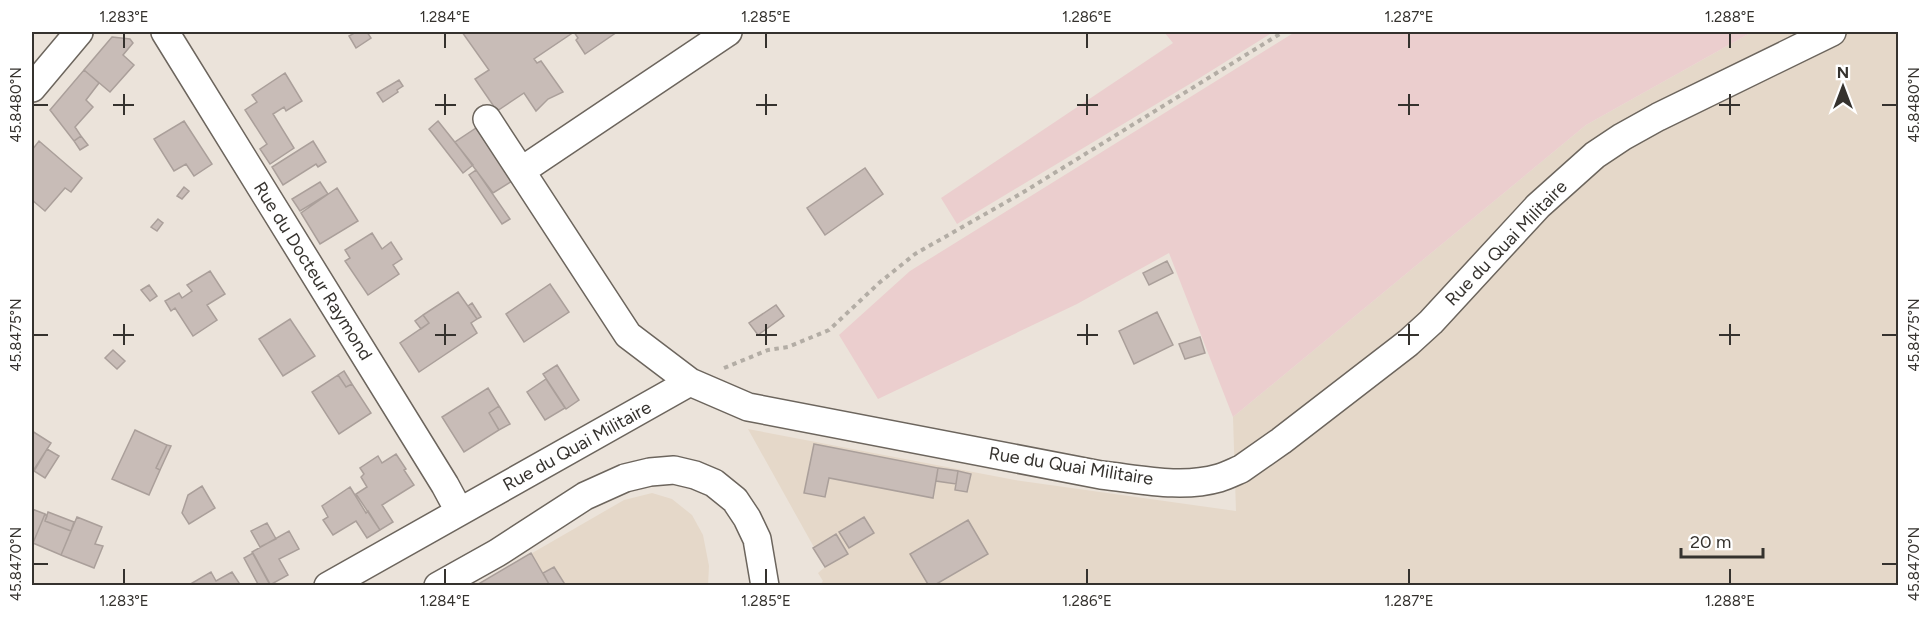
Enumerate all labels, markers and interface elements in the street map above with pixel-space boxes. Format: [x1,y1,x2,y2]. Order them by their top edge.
text: 1.283°E [99,8,149,26]
text: 1.284°E [420,8,470,26]
text: 1.285°E [741,8,791,26]
text: 1.286°E [1062,8,1112,26]
text: 1.287°E [1384,8,1434,26]
text: 1.288°E [1705,8,1755,26]
north arrow [1813,57,1873,117]
text: N [1837,63,1849,82]
text: 45.8480°N [7,67,25,143]
text: 45.8480°N [1905,67,1923,143]
street label: Rue du Quai Militaire [1440,176,1572,310]
street label: Rue du Docteur Raymond [249,178,377,364]
text: 45.8475°N [7,298,25,372]
text: 45.8475°N [1905,298,1923,372]
street label: Rue du Quai Militaire [499,396,655,496]
street label: Rue du Quai Militaire [987,442,1155,490]
scale bar [1681,521,1764,559]
text: 45.8470°N [7,527,25,601]
text: 45.8470°N [1905,527,1923,601]
text: 20 m [1690,531,1731,553]
text: 1.283°E [99,592,149,610]
text: 1.284°E [420,592,470,610]
text: 1.285°E [741,592,791,610]
text: 1.286°E [1062,592,1112,610]
text: 1.287°E [1384,592,1434,610]
text: 1.288°E [1705,592,1755,610]

